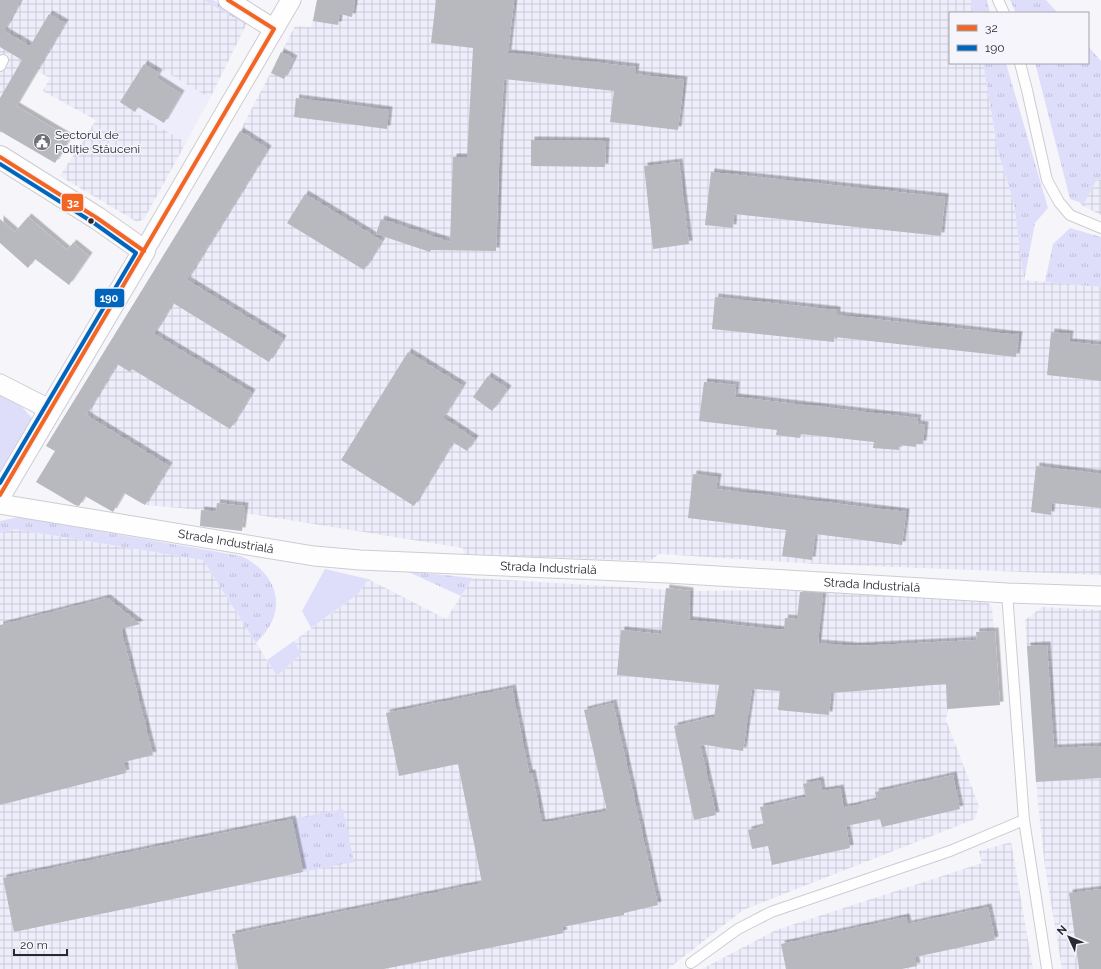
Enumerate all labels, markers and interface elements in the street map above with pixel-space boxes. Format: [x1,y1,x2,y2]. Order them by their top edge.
legend [949,12,1089,64]
text: 32 [985,21,998,35]
text: 190 [985,41,1005,55]
place label: Sectorul de Poliție Stăuceni [55,128,140,156]
public building icon: Sectorul de Poliție Stăuceni [32,132,52,152]
line badge: 32 [61,193,84,212]
text: 32 [67,197,79,210]
unlabelled marker [86,216,96,226]
line badge: 190 [94,288,125,308]
text: 190 [100,292,119,305]
street label: Strada Industrială [177,527,275,556]
street label: Strada Industrială [500,559,597,577]
street label: Strada Industrială [823,575,921,595]
north arrow [1049,917,1089,957]
text: N [1055,923,1070,938]
scale bar [14,931,67,957]
text: 20 m [20,938,48,952]

